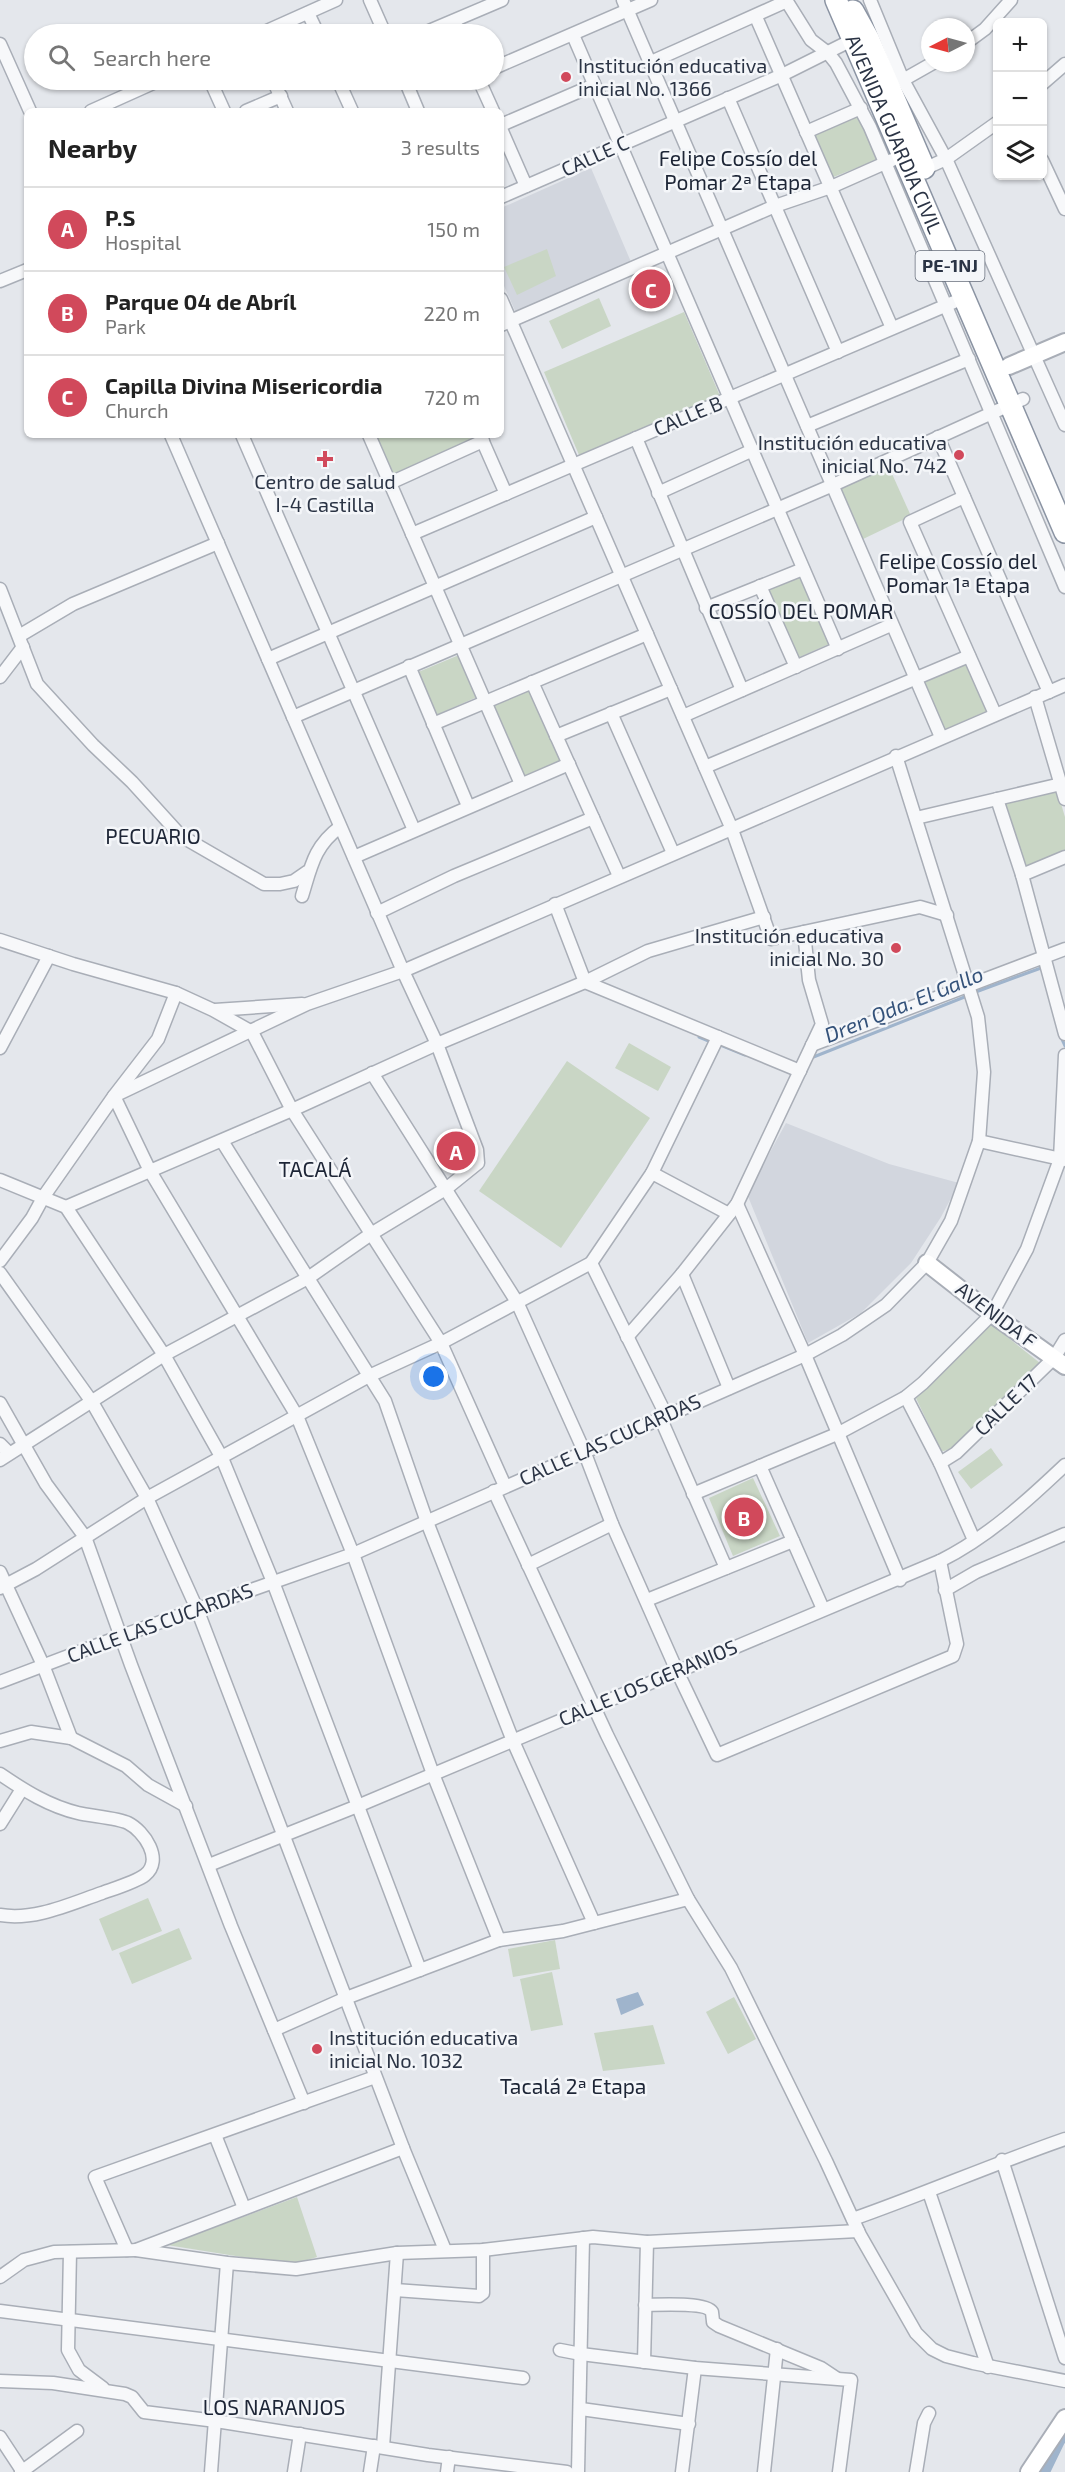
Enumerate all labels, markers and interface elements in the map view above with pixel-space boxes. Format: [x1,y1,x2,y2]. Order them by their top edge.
north arrow [921,18,975,72]
map controls [993,18,1047,180]
button: + [993,18,1047,72]
search box [24,24,504,90]
street label: AVENIDA GUARDIA CIVIL [841,31,948,237]
icon: search [45,41,78,74]
text: Search here [93,44,211,70]
place label: Institución educativa inicial No. 1366 [578,53,767,100]
marker: Institución educativa inicial No. 1366 [559,70,573,84]
button: − [993,72,1047,126]
button: layers [993,126,1047,180]
street label: CALLE C [557,130,632,181]
text: Nearby [48,132,137,163]
text: 3 results [401,135,480,159]
district label: Felipe Cossío del Pomar 2ª Etapa [659,145,818,194]
text: P.S [105,204,135,230]
text: A [61,217,74,241]
text: 150 m [427,217,480,241]
text: Hospital [105,230,181,254]
road number: PE-1NJ [916,251,984,281]
pin: C [632,266,670,312]
text: Parque 04 de Abríl [105,288,297,314]
text: B [61,301,74,325]
text: 220 m [423,301,480,325]
text: Park [105,314,146,338]
text: Capilla Divina Misericordia [105,372,382,398]
text: C [62,385,73,409]
text: 720 m [424,385,480,409]
street label: CALLE B [650,390,726,440]
text: Church [105,398,169,422]
place label: Institución educativa inicial No. 742 [758,430,947,477]
marker: Institución educativa inicial No. 742 [952,448,966,462]
marker: Centro de salud I-4 Castilla [316,450,334,468]
place label: Centro de salud I-4 Castilla [254,469,396,516]
district label: Felipe Cossío del Pomar 1ª Etapa [879,548,1038,597]
district label: COSSÍO DEL POMAR [708,598,894,623]
district label: PECUARIO [105,823,201,848]
place label: Institución educativa inicial No. 30 [695,923,884,970]
marker: Institución educativa inicial No. 30 [889,941,903,955]
water label: Dren Qda. El Gallo [820,960,987,1048]
pin: A [436,1128,476,1174]
district label: TACALÁ [279,1156,351,1181]
street label: AVENIDA F [951,1276,1042,1352]
your location [419,1362,448,1391]
street label: CALLE 17 [969,1368,1042,1440]
street label: CALLE LAS CUCARDAS [515,1388,704,1490]
pin: B [724,1494,764,1540]
street label: CALLE LAS CUCARDAS [63,1577,256,1667]
street label: CALLE LOS GERANIOS [555,1634,740,1731]
place label: Institución educativa inicial No. 1032 [329,2025,518,2072]
marker: Institución educativa inicial No. 1032 [310,2042,324,2056]
district label: Tacalá 2ª Etapa [500,2073,646,2098]
district label: LOS NARANJOS [203,2394,345,2419]

